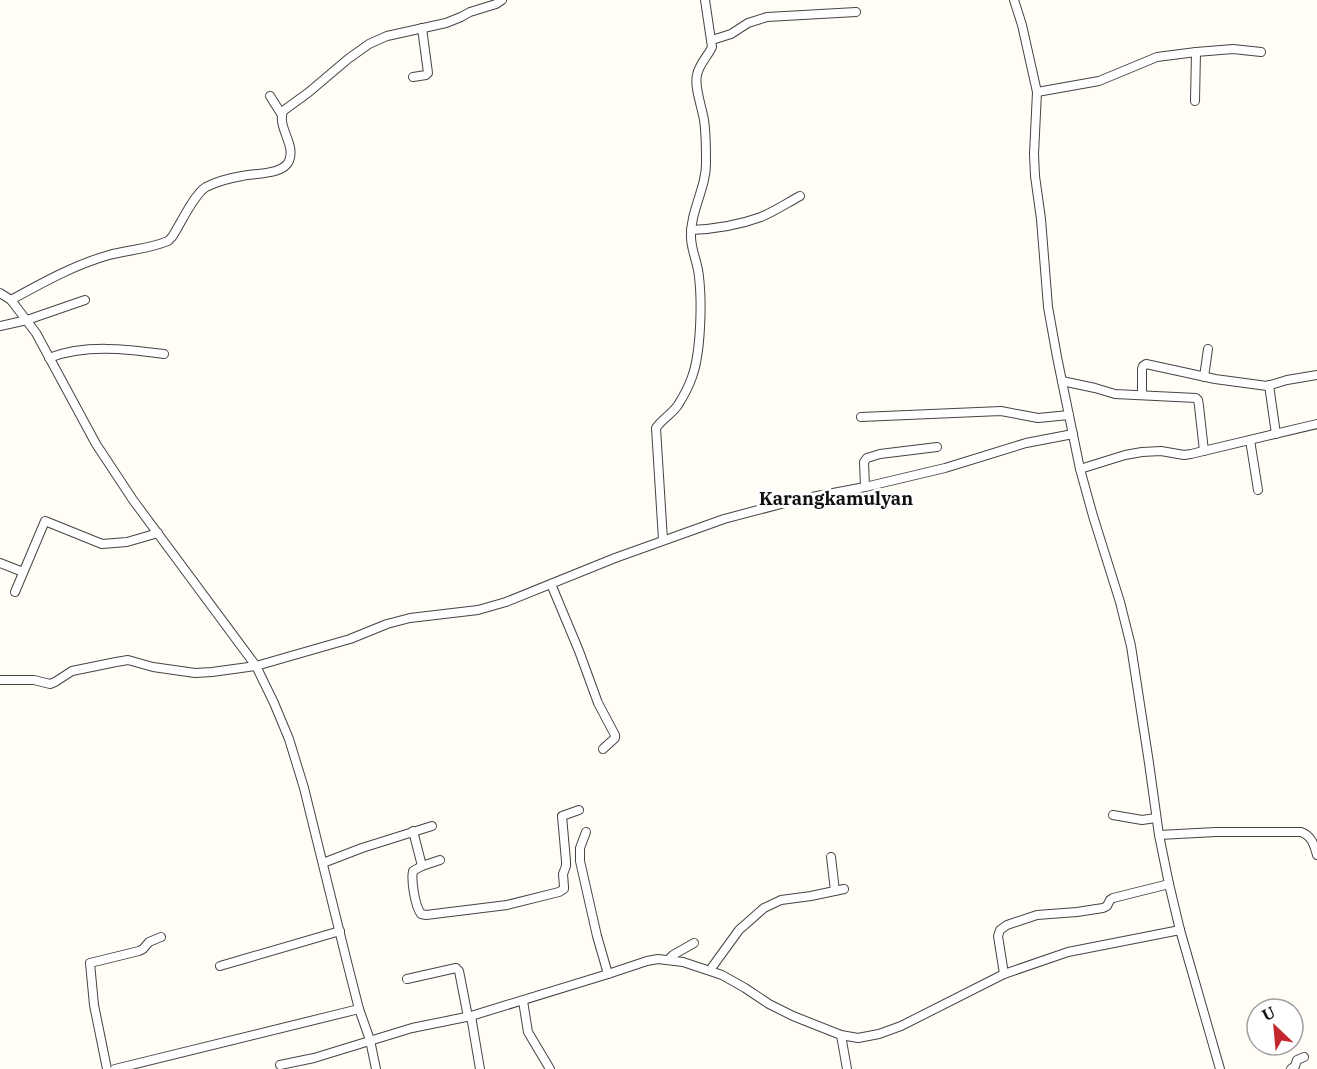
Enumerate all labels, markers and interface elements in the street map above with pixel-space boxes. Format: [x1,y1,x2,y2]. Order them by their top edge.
district label: Karangkamulyan [759,487,913,510]
north arrow [1245,997,1305,1057]
text: U [1259,1002,1278,1025]

